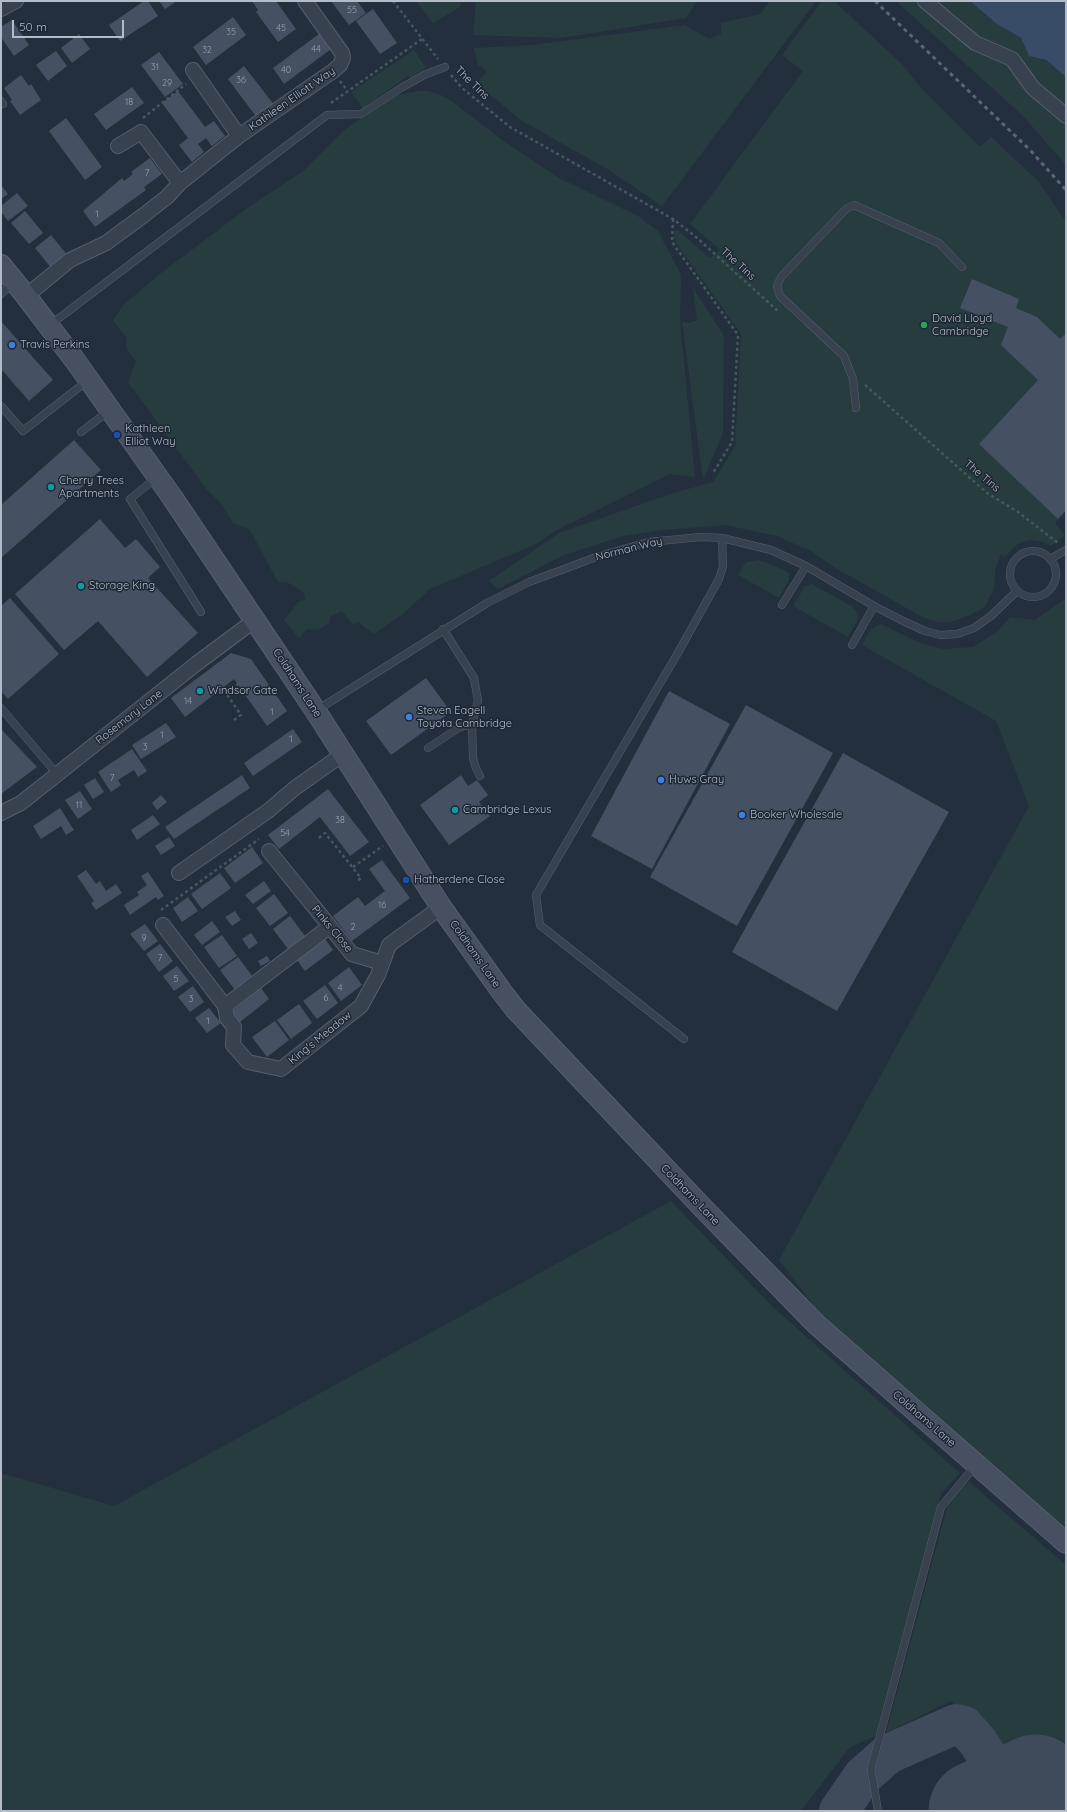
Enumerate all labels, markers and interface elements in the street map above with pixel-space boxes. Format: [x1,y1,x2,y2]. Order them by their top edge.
house number: 55 [347,5,357,15]
scale bar [14,12,126,38]
text: 50 m [19,19,47,34]
house number: 45 [276,23,286,33]
house number: 35 [226,27,236,37]
house number: 44 [311,44,321,54]
house number: 32 [202,45,212,55]
house number: 31 [151,62,159,72]
street label: The Tins [452,63,492,103]
street label: Kathleen Elliott Way [246,64,338,134]
house number: 40 [281,65,291,75]
house number: 36 [236,75,246,85]
house number: 29 [162,78,172,88]
house number: 18 [125,97,133,107]
house number: 7 [145,168,149,178]
house number: 1 [95,209,99,219]
street label: The Tins [718,245,758,283]
place label: David Lloyd Cambridge [932,312,992,338]
marker: David Lloyd Cambridge [919,320,929,330]
place label: Travis Perkins [20,338,90,352]
marker: Travis Perkins [7,340,17,350]
place label: Kathleen Elliot Way [125,422,175,448]
marker: Kathleen Elliot Way [112,430,122,440]
street label: The Tins [961,457,1003,495]
place label: Cherry Trees Apartments [59,474,124,500]
marker: Cherry Trees Apartments [46,482,56,492]
street label: Norman Way [594,534,664,564]
place label: Storage King [89,579,155,593]
marker: Storage King [76,581,86,591]
street label: Coldhams Lane [270,646,324,720]
place label: Windsor Gate [208,684,277,698]
marker: Windsor Gate [195,686,205,696]
street label: Rosemary Lane [93,687,165,747]
house number: 14 [184,696,192,706]
place label: Steven Eagell Toyota Cambridge [417,704,512,730]
house number: 1 [270,707,274,717]
marker: Steven Eagell Toyota Cambridge [404,712,414,722]
house number: 1 [160,730,164,740]
house number: 1 [289,734,293,744]
house number: 3 [143,742,147,752]
house number: 7 [110,773,114,783]
place label: Huws Gray [669,773,724,787]
marker: Huws Gray [656,775,666,785]
house number: 11 [76,800,82,810]
place label: Cambridge Lexus [463,803,551,817]
marker: Cambridge Lexus [450,805,460,815]
place label: Booker Wholesale [750,808,842,822]
marker: Booker Wholesale [737,810,747,820]
house number: 38 [335,815,345,825]
house number: 54 [280,828,290,838]
place label: Hatherdene Close [414,873,505,887]
marker: Hatherdene Close [401,875,411,885]
house number: 16 [378,900,386,910]
street label: Pinks Close [309,903,355,955]
street label: Coldhams Lane [447,918,503,990]
house number: 2 [351,922,355,932]
house number: 9 [141,933,147,943]
house number: 7 [158,953,162,963]
house number: 5 [174,974,178,984]
house number: 4 [338,983,342,993]
house number: 6 [324,993,328,1003]
house number: 3 [189,994,193,1004]
street label: King's Meadow [286,1009,354,1067]
house number: 1 [206,1016,210,1026]
street label: Coldhams Lane [658,1162,722,1228]
street label: Coldhams Lane [890,1388,958,1450]

